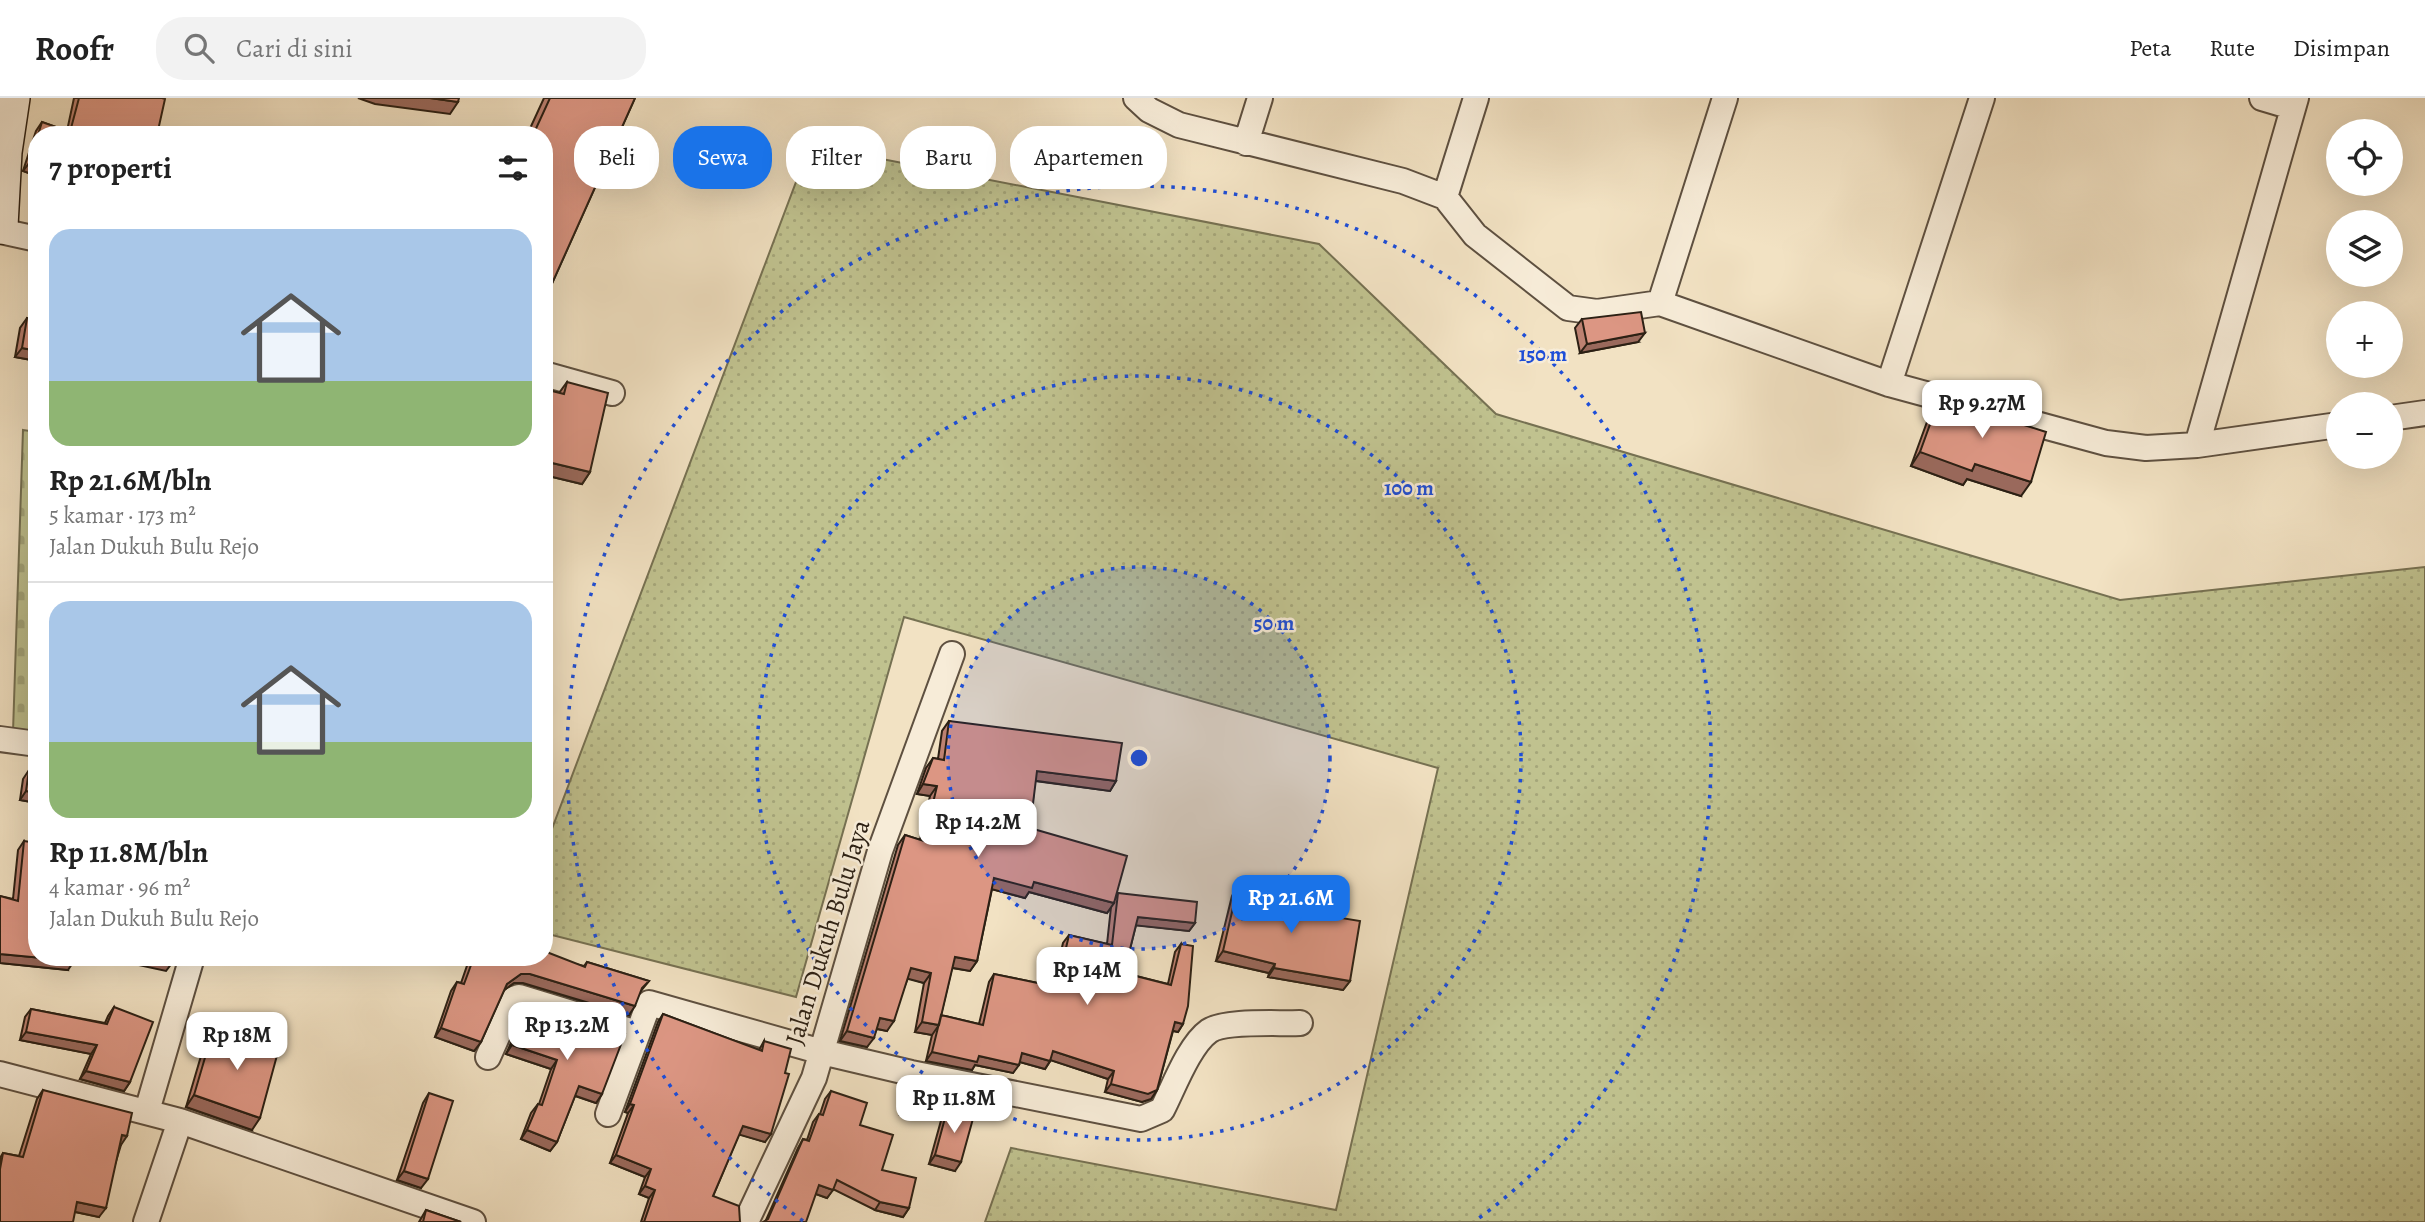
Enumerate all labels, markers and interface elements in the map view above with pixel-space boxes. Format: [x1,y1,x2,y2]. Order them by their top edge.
search box [156,17,646,80]
text: Roofr [35,26,114,71]
icon: search [180,29,218,67]
text: Cari di sini [236,31,353,66]
text: Peta [2129,32,2171,64]
text: Rute [2209,32,2255,64]
text: Disimpan [2293,32,2390,64]
map controls [2326,119,2403,469]
button: locate [2326,119,2403,196]
chip: Beli [574,126,659,189]
chip: Sewa [673,126,772,189]
chip: Filter [786,126,886,189]
chip: Baru [900,126,996,189]
chip: Apartemen [1010,126,1167,189]
text: 7 properti [49,148,172,188]
icon: filters [494,149,532,187]
button: layers [2326,210,2403,287]
icon: home [228,275,354,401]
button: + [2326,301,2403,378]
text: 150 m [1519,340,1568,368]
pin: Rp 9.27M [1910,380,2054,440]
text: Rp 9.27M [1938,387,2026,418]
button: − [2326,392,2403,469]
text: Rp 21.6M/bln [49,460,212,500]
text: 100 m [1384,474,1434,502]
text: 5 kamar · 173 m² [49,500,196,531]
text: Jalan Dukuh Bulu Rejo [49,531,259,562]
text: 50 m [1254,609,1295,637]
icon: home [228,647,354,773]
centre of rings [1127,746,1151,770]
pin: Rp 14.2M [906,800,1050,859]
text: Rp 14.2M [935,806,1021,837]
street label: Jalan Dukuh Bulu Jaya [777,815,878,1049]
text: Rp 11.8M/bln [49,832,208,872]
text: 4 kamar · 96 m² [49,872,190,903]
pin: Rp 21.6M [1219,876,1363,935]
text: Rp 21.6M [1248,882,1334,913]
text: Jalan Dukuh Bulu Rejo [49,903,259,934]
pin: Rp 14M [1030,948,1144,1007]
text: Rp 14M [1052,954,1122,985]
pin: Rp 13.2M [495,1002,639,1062]
text: Rp 13.2M [524,1009,610,1040]
pin: Rp 18M [180,1012,294,1072]
text: Rp 18M [202,1019,272,1050]
pin: Rp 11.8M [882,1076,1026,1135]
text: Rp 11.8M [912,1082,996,1113]

